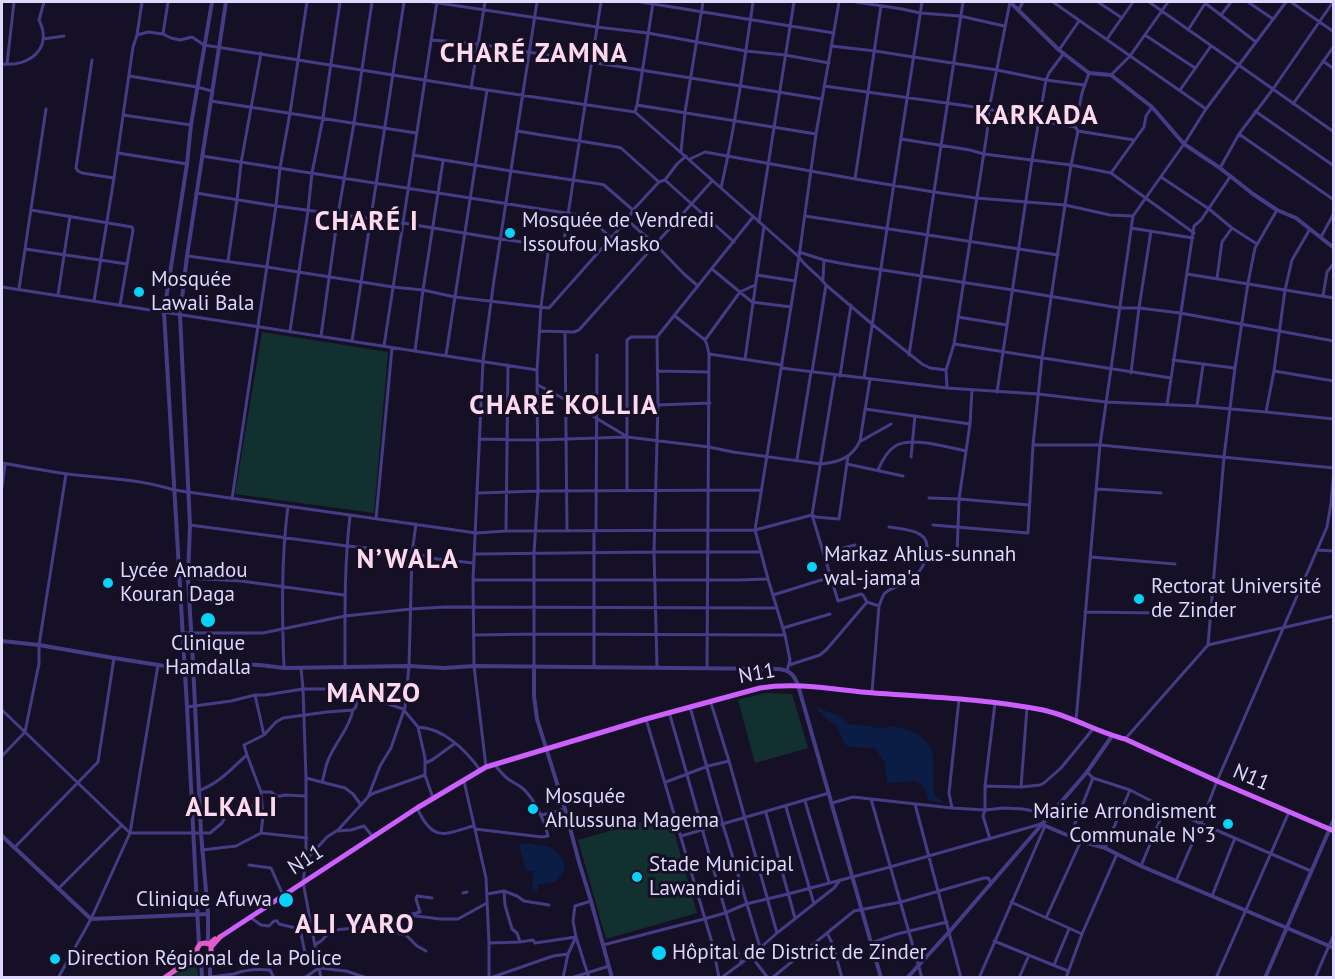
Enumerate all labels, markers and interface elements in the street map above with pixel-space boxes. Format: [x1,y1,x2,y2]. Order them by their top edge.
district label: CHARÉ ZAMNA [440,38,628,70]
district label: KARKADA [975,100,1099,132]
district label: CHARÉ I [315,206,419,238]
place label: Mosquée de Vendredi Issoufou Masko [522,208,714,258]
marker: Mosquée de Vendredi Issoufou Masko [503,226,517,240]
place label: Mosquée Lawali Bala [151,267,254,317]
marker: Mosquée Lawali Bala [132,285,146,299]
district label: CHARÉ KOLLIA [469,390,659,422]
place label: Markaz Ahlus-sunnah wal-jama'a [824,542,1016,592]
district label: N’WALA [357,544,459,576]
place label: Lycée Amadou Kouran Daga [120,558,248,608]
marker: Markaz Ahlus-sunnah wal-jama'a [805,560,819,574]
place label: Rectorat Université de Zinder [1151,574,1321,624]
marker: Lycée Amadou Kouran Daga [101,576,115,590]
marker: Rectorat Université de Zinder [1132,592,1146,606]
marker: Clinique Hamdalla [199,611,217,629]
place label: Clinique Hamdalla [165,631,251,681]
street label: N11 [737,658,777,690]
district label: MANZO [326,678,422,710]
street label: N11 [1229,759,1273,797]
place label: Mosquée Ahlussuna Magema [545,784,719,834]
district label: ALKALI [185,792,279,824]
place label: Mairie Arrondisment Communale N°3 [1033,799,1216,849]
marker: Mosquée Ahlussuna Magema [526,802,540,816]
marker: Mairie Arrondisment Communale N°3 [1221,817,1235,831]
street label: N11 [284,839,328,881]
place label: Stade Municipal Lawandidi [649,852,793,902]
marker: Stade Municipal Lawandidi [630,870,644,884]
place label: Clinique Afuwa [136,887,272,913]
marker: Clinique Afuwa [277,891,295,909]
district label: ALI YARO [295,909,415,941]
place label: Hôpital de District de Zinder [672,940,927,966]
marker: Hôpital de District de Zinder [650,944,668,962]
place label: Direction Régional de la Police [67,946,342,972]
marker: Direction Régional de la Police [48,952,62,966]

